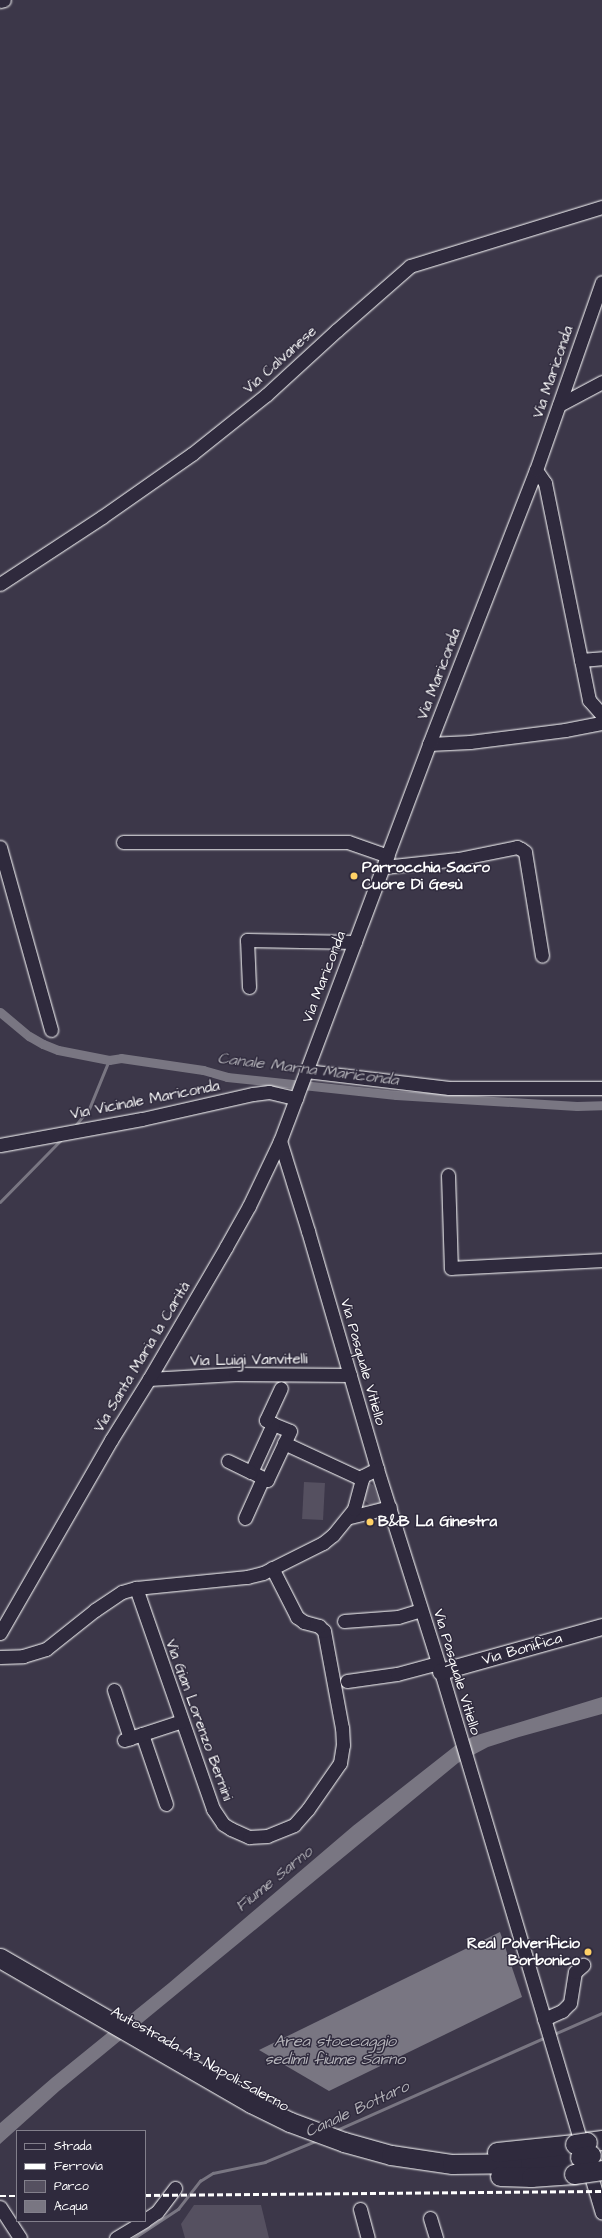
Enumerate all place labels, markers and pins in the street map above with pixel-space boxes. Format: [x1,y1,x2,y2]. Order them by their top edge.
place label: Parrocchia Sacro Cuore Di Gesù [362,858,490,893]
marker: Parrocchia Sacro Cuore Di Gesù [349,871,359,881]
place label: B&B La Ginestra [378,1513,497,1531]
marker: B&B La Ginestra [365,1517,375,1527]
place label: Real Polverificio Borbonico [467,1934,580,1969]
marker: Real Polverificio Borbonico [583,1947,593,1957]

